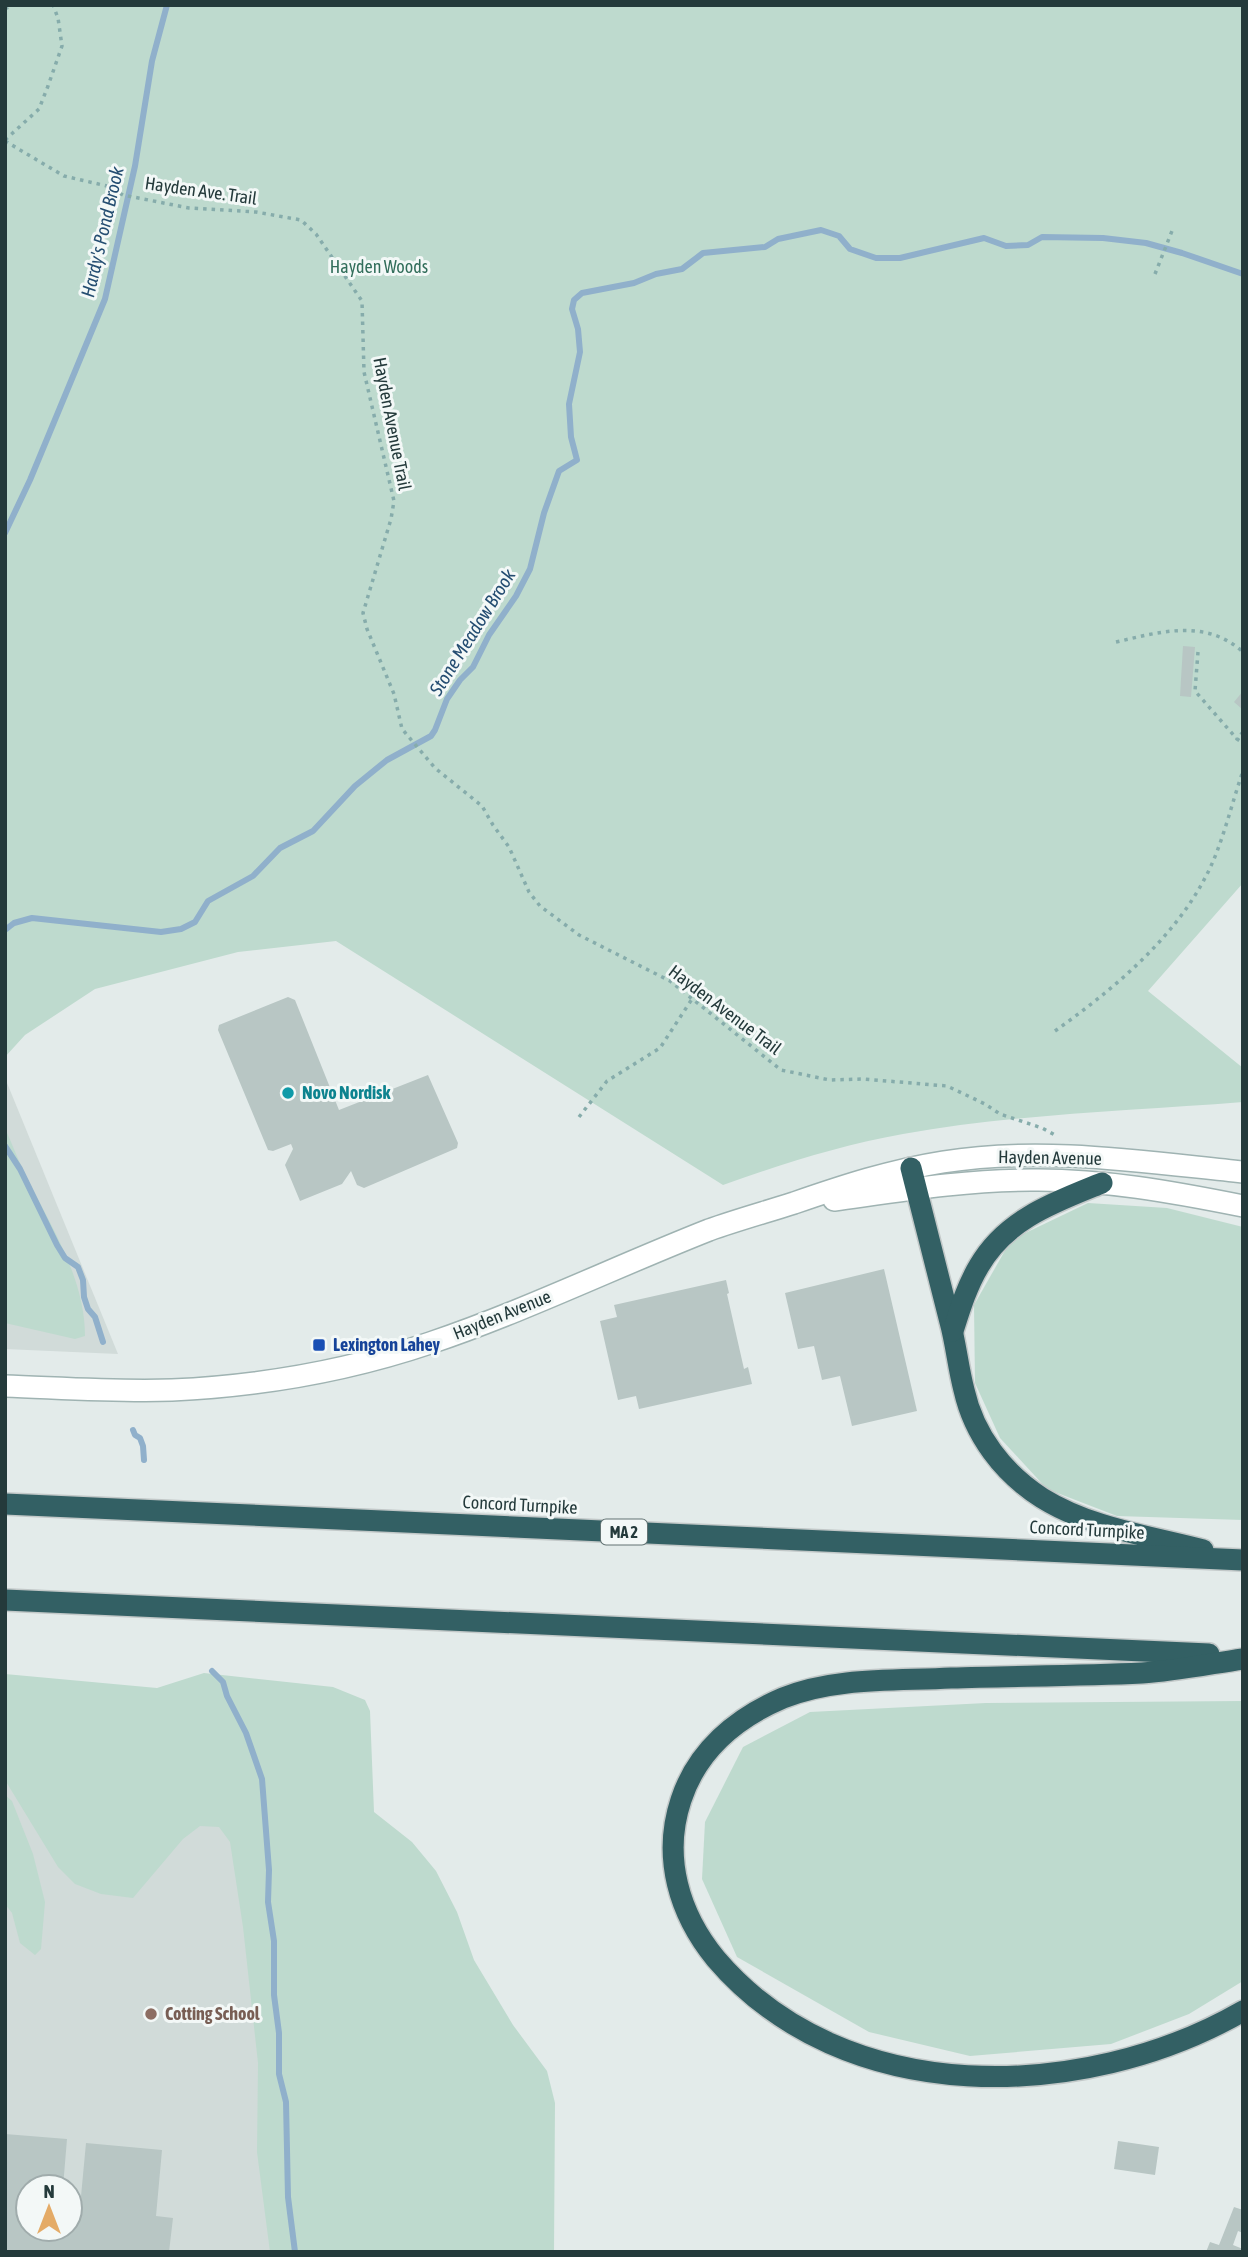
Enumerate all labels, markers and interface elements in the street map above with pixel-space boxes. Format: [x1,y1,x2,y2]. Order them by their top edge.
water label: Hardy's Pond Brook [76,164,128,299]
street label: Hayden Ave. Trail [144,172,259,209]
park label: Hayden Woods [330,256,428,277]
street label: Hayden Avenue Trail [369,355,416,493]
water label: Stone Meadow Brook [424,564,520,700]
street label: Hayden Avenue Trail [665,960,786,1059]
place label: Novo Nordisk [302,1082,391,1103]
marker: Novo Nordisk [280,1085,296,1101]
street label: Hayden Avenue [998,1146,1102,1169]
street label: Hayden Avenue [450,1285,554,1344]
place label: Lexington Lahey [333,1334,441,1355]
marker: Lexington Lahey [311,1337,327,1353]
street label: Concord Turnpike [462,1491,578,1518]
street label: Concord Turnpike [1029,1516,1145,1543]
road number: MA 2 [601,1520,647,1544]
place label: Cotting School [165,2003,260,2024]
marker: Cotting School [143,2006,159,2022]
north arrow [14,2173,84,2243]
text: N [43,2180,55,2202]

